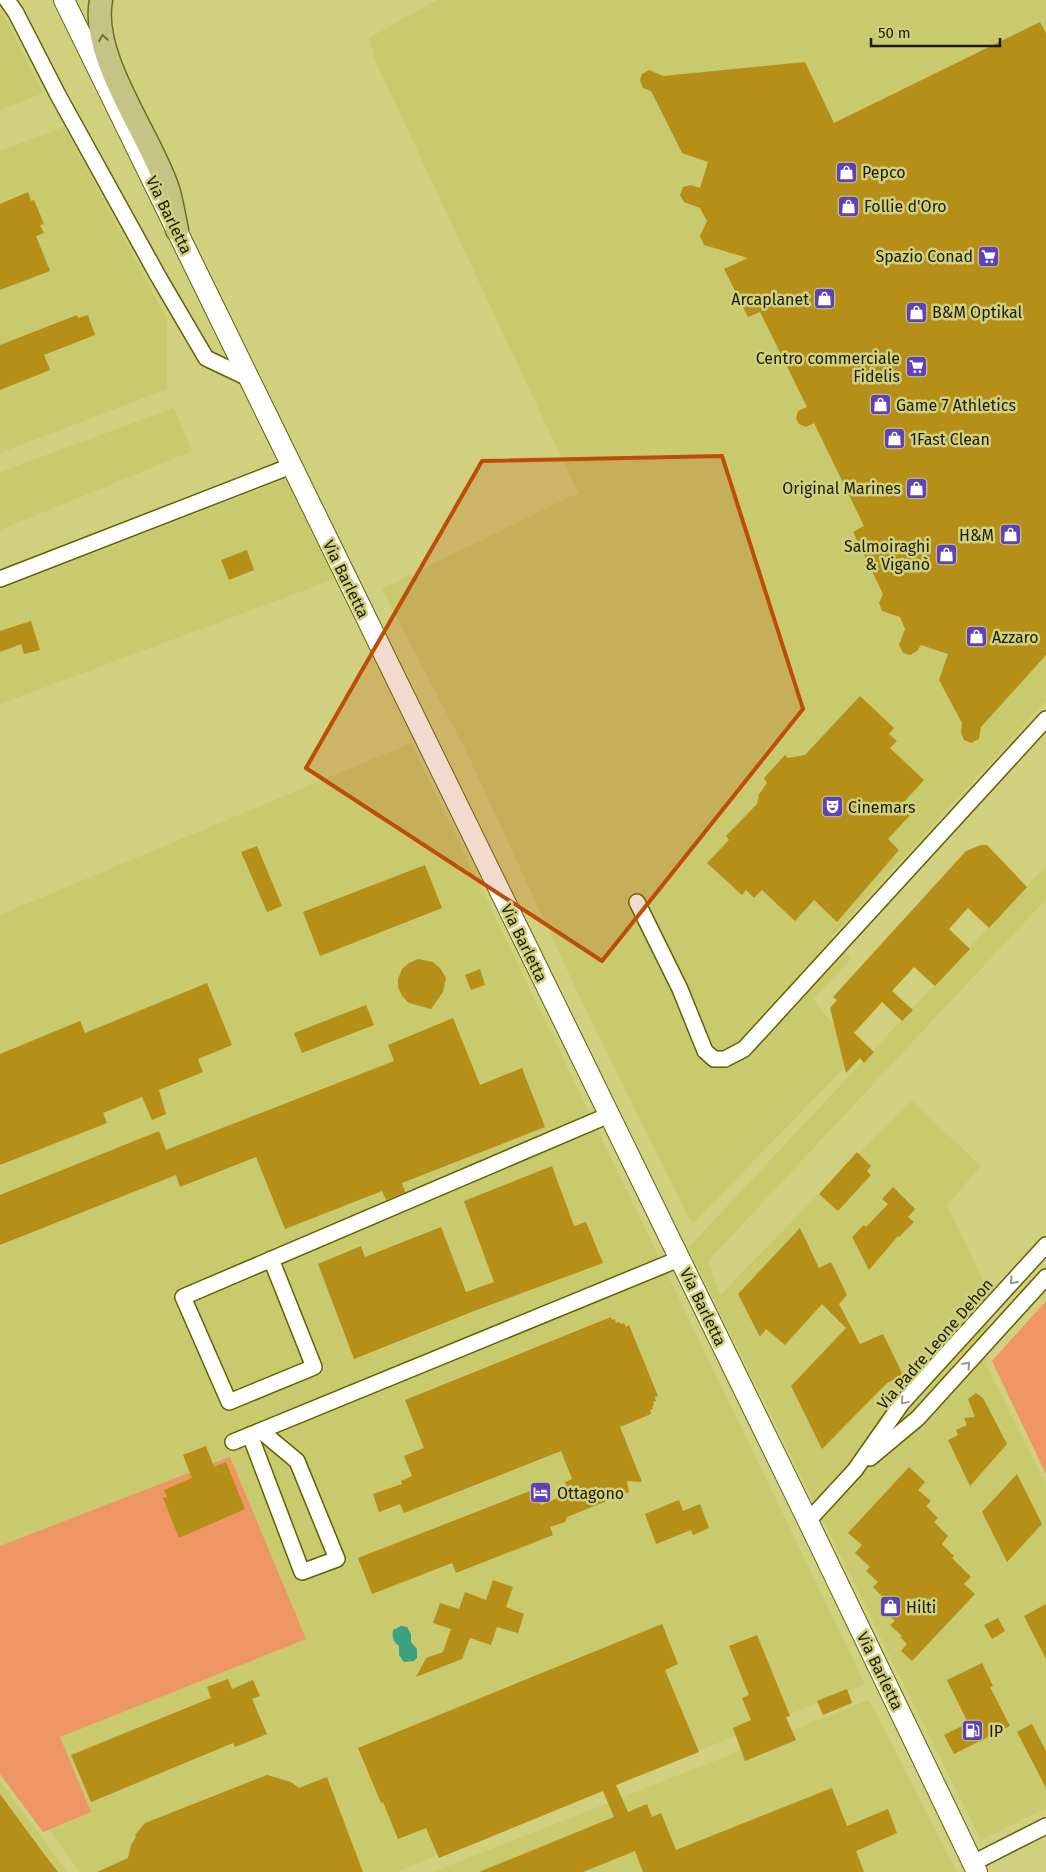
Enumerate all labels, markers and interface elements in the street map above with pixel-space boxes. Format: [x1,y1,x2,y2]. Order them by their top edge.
scale bar [871,15,1000,47]
text: 50 m [878,24,911,42]
one-way arrow [99,34,109,43]
shop icon: Pepco [834,160,858,184]
place label: Pepco [862,163,906,182]
street label: Via Barletta [142,173,196,257]
shop icon: Follie d'Oro [836,194,860,218]
place label: Follie d'Oro [864,197,947,216]
supermarket icon: Spazio Conad [977,244,1001,268]
place label: Spazio Conad [876,247,973,266]
shop icon: Arcaplanet [813,287,837,311]
place label: Arcaplanet [731,290,809,309]
shop icon: B&M Optikal [904,300,928,324]
place label: B&M Optikal [932,303,1022,322]
place label: Centro commerciale Fidelis [756,349,900,386]
supermarket icon: Centro commerciale Fidelis [904,355,928,379]
shop icon: Game 7 Athletics [868,393,892,417]
place label: Game 7 Athletics [896,396,1016,415]
shop icon: 1Fast Clean [882,427,906,451]
place label: 1Fast Clean [910,430,990,449]
shop icon: Original Marines [905,476,929,500]
place label: Original Marines [782,479,901,498]
shop icon: H&M [998,523,1022,547]
place label: H&M [959,526,994,545]
street label: Via Barletta [319,537,373,621]
place label: Salmoiraghi & Viganò [844,537,930,574]
shop icon: Salmoiraghi & Viganò [934,543,958,567]
shop icon: Azzaro [964,625,988,649]
place label: Azzaro [992,628,1039,647]
theatre icon: Cinemars [820,795,844,819]
place label: Cinemars [848,798,915,817]
street label: Via Barletta [497,901,551,985]
street label: Via Barletta [676,1265,730,1349]
street label: Via Padre Leone Dehon [873,1275,997,1413]
one-way arrow [1010,1276,1019,1285]
one-way arrow [961,1361,970,1370]
one-way arrow [901,1396,910,1405]
hotel icon: Ottagono [529,1481,553,1505]
place label: Ottagono [557,1484,624,1503]
shop icon: Hilti [878,1595,902,1619]
place label: Hilti [906,1598,936,1617]
street label: Via Barletta [853,1629,907,1713]
fuel station icon: IP [961,1719,985,1743]
place label: IP [989,1722,1003,1741]

